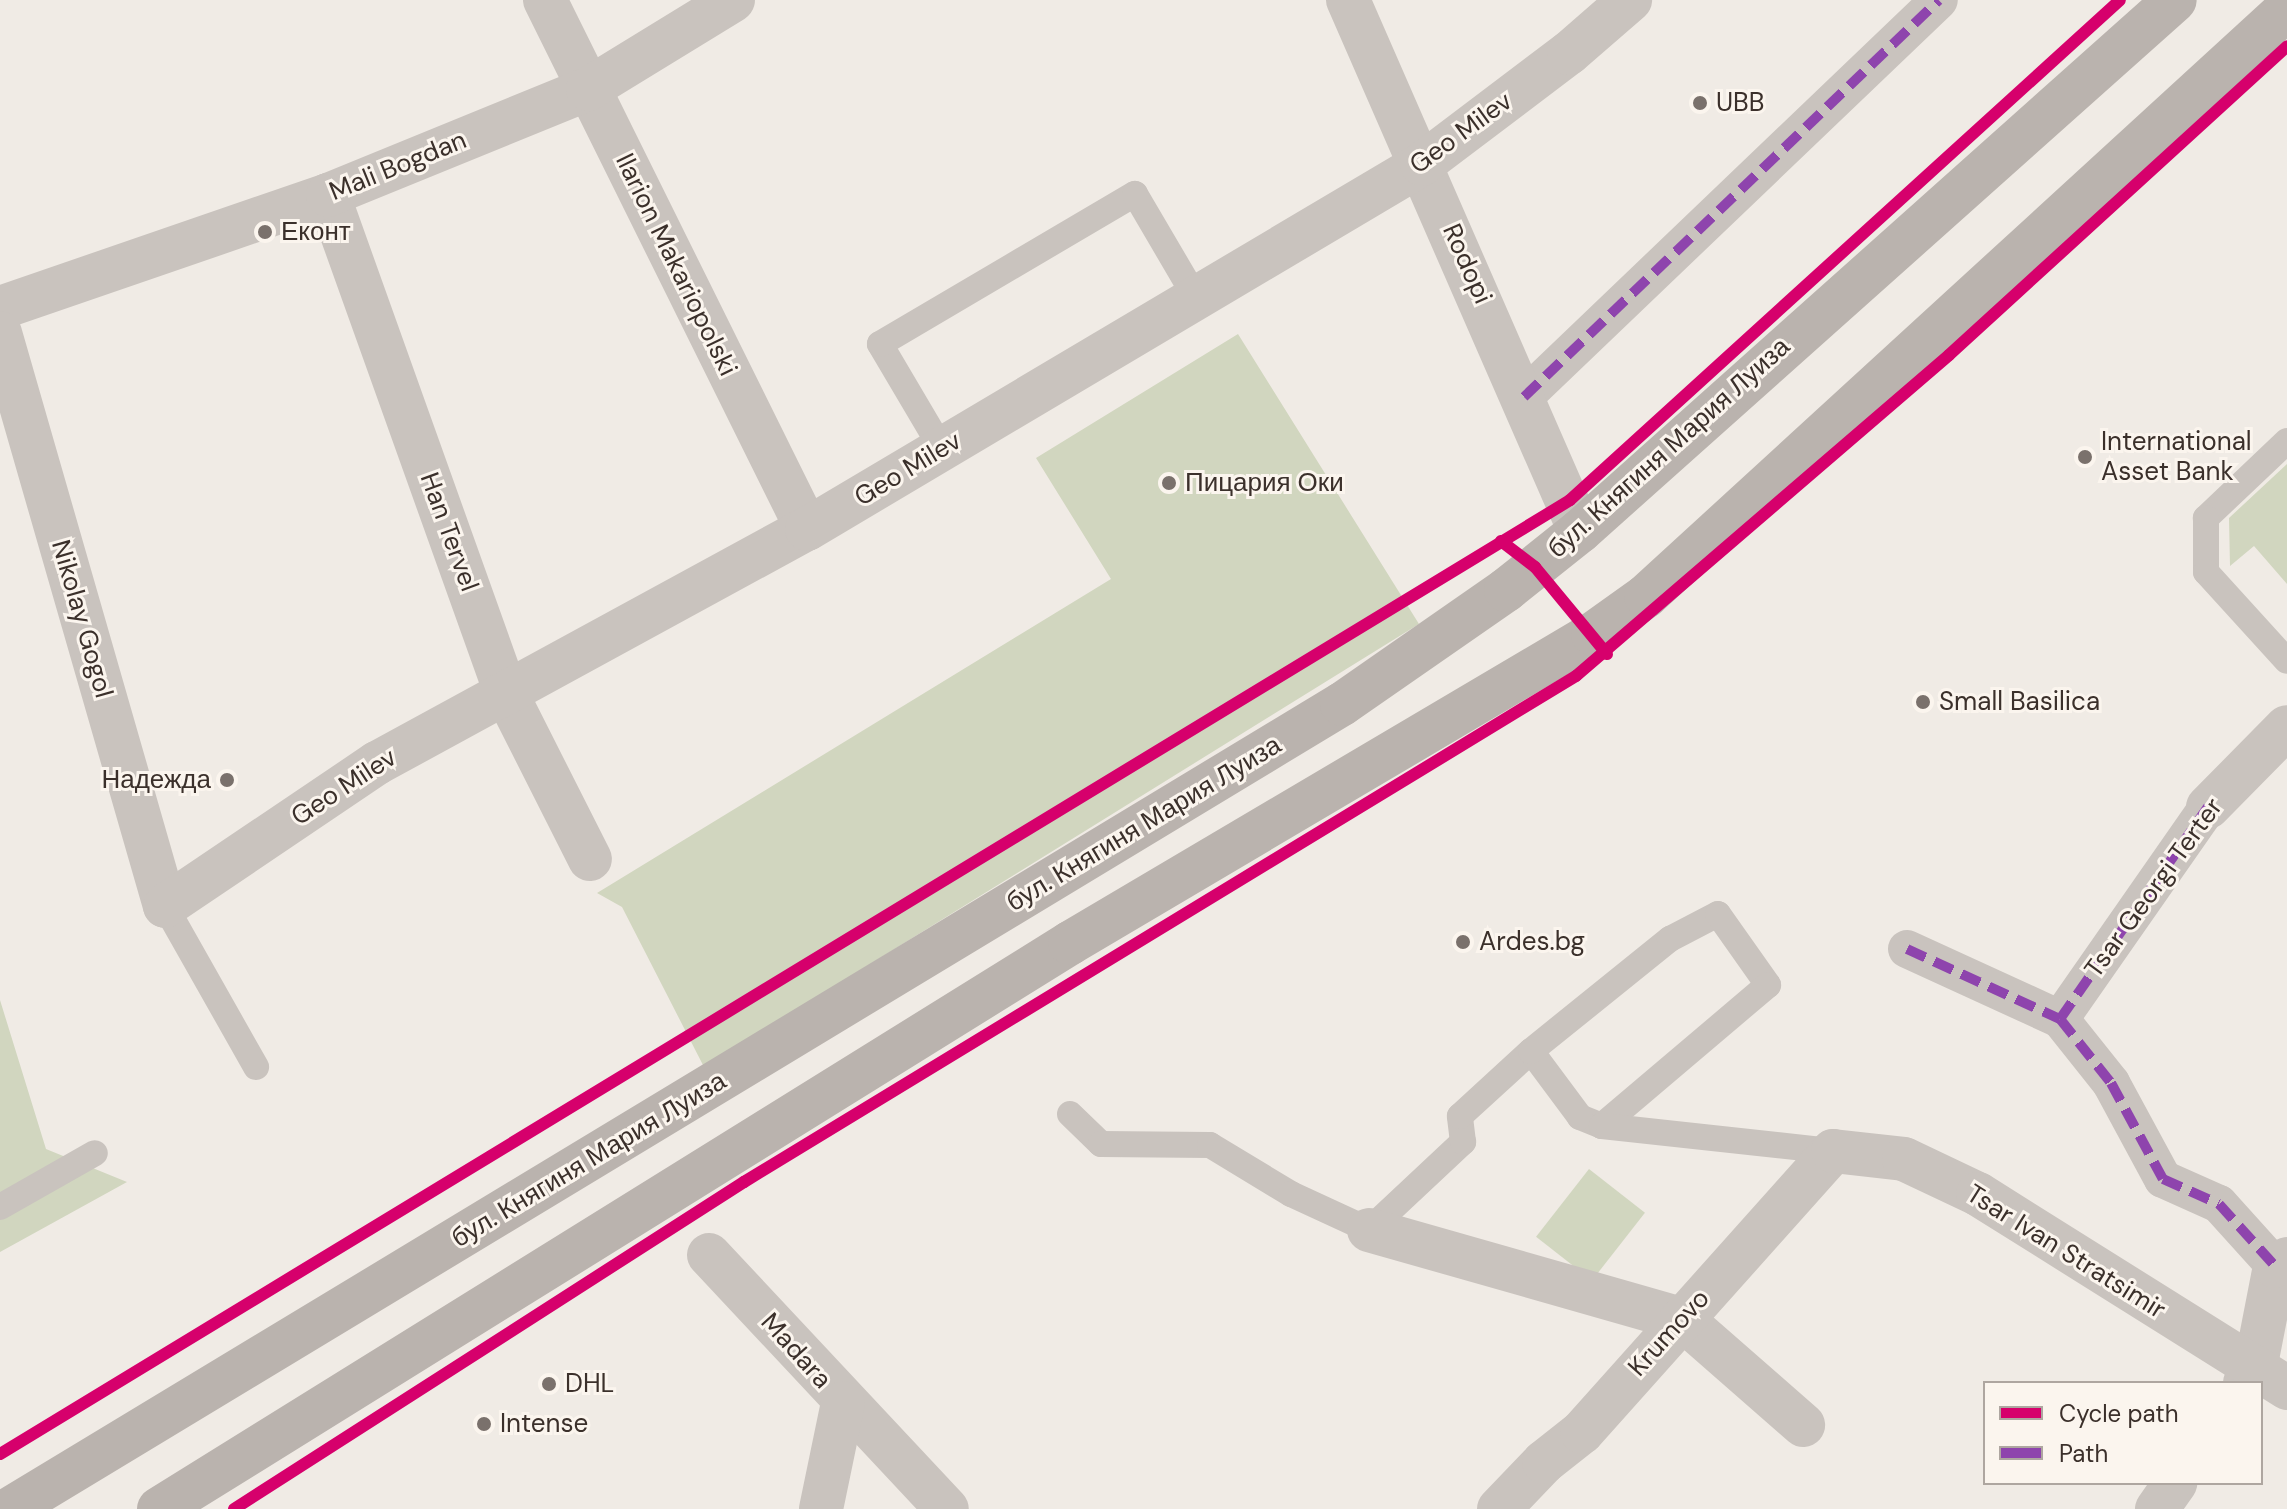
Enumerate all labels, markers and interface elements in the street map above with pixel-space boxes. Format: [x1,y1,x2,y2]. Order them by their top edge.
street label: Geo Milev [1404,86,1518,180]
place label: UBB [1716,87,1764,119]
marker: UBB [1691,94,1709,112]
street label: Mali Bogdan [325,124,471,208]
street label: Ilarion Makariopolski [609,149,743,381]
place label: Еконт [281,216,351,248]
street label: Rodopi [1436,219,1498,309]
marker: Еконт [256,223,274,241]
street label: бул. Княгиня Мария Луиза [1542,331,1796,565]
street label: Geo Milev [849,425,967,513]
place label: International Asset Bank [2101,426,2252,488]
marker: International Asset Bank [2076,448,2094,466]
place label: Пицария Оки [1185,467,1344,499]
street label: Han Tervel [413,468,485,596]
marker: Пицария Оки [1160,474,1178,492]
street label: Nikolay Gogol [45,537,119,701]
place label: Small Basilica [1939,686,2100,718]
marker: Small Basilica [1914,693,1932,711]
street label: бул. Княгиня Мария Луиза [1001,730,1287,918]
street label: Geo Milev [286,742,402,832]
place label: Надежда [101,764,211,796]
marker: Надежда [218,771,236,789]
street label: Tsar Georgi Terter [2078,792,2230,984]
place label: Ardes.bg [1479,926,1585,958]
marker: Ardes.bg [1454,933,1472,951]
street label: бул. Княгиня Мария Луиза [446,1066,732,1254]
street label: Tsar Ivan Stratsimir [1961,1178,2171,1326]
street label: Krumovo [1622,1283,1716,1383]
street label: Madara [754,1307,838,1395]
place label: DHL [565,1368,614,1400]
marker: DHL [540,1375,558,1393]
legend [1983,1381,2263,1485]
text: Cycle path [2059,1398,2178,1429]
place label: Intense [500,1408,588,1440]
marker: Intense [475,1415,493,1433]
text: Path [2059,1438,2108,1469]

